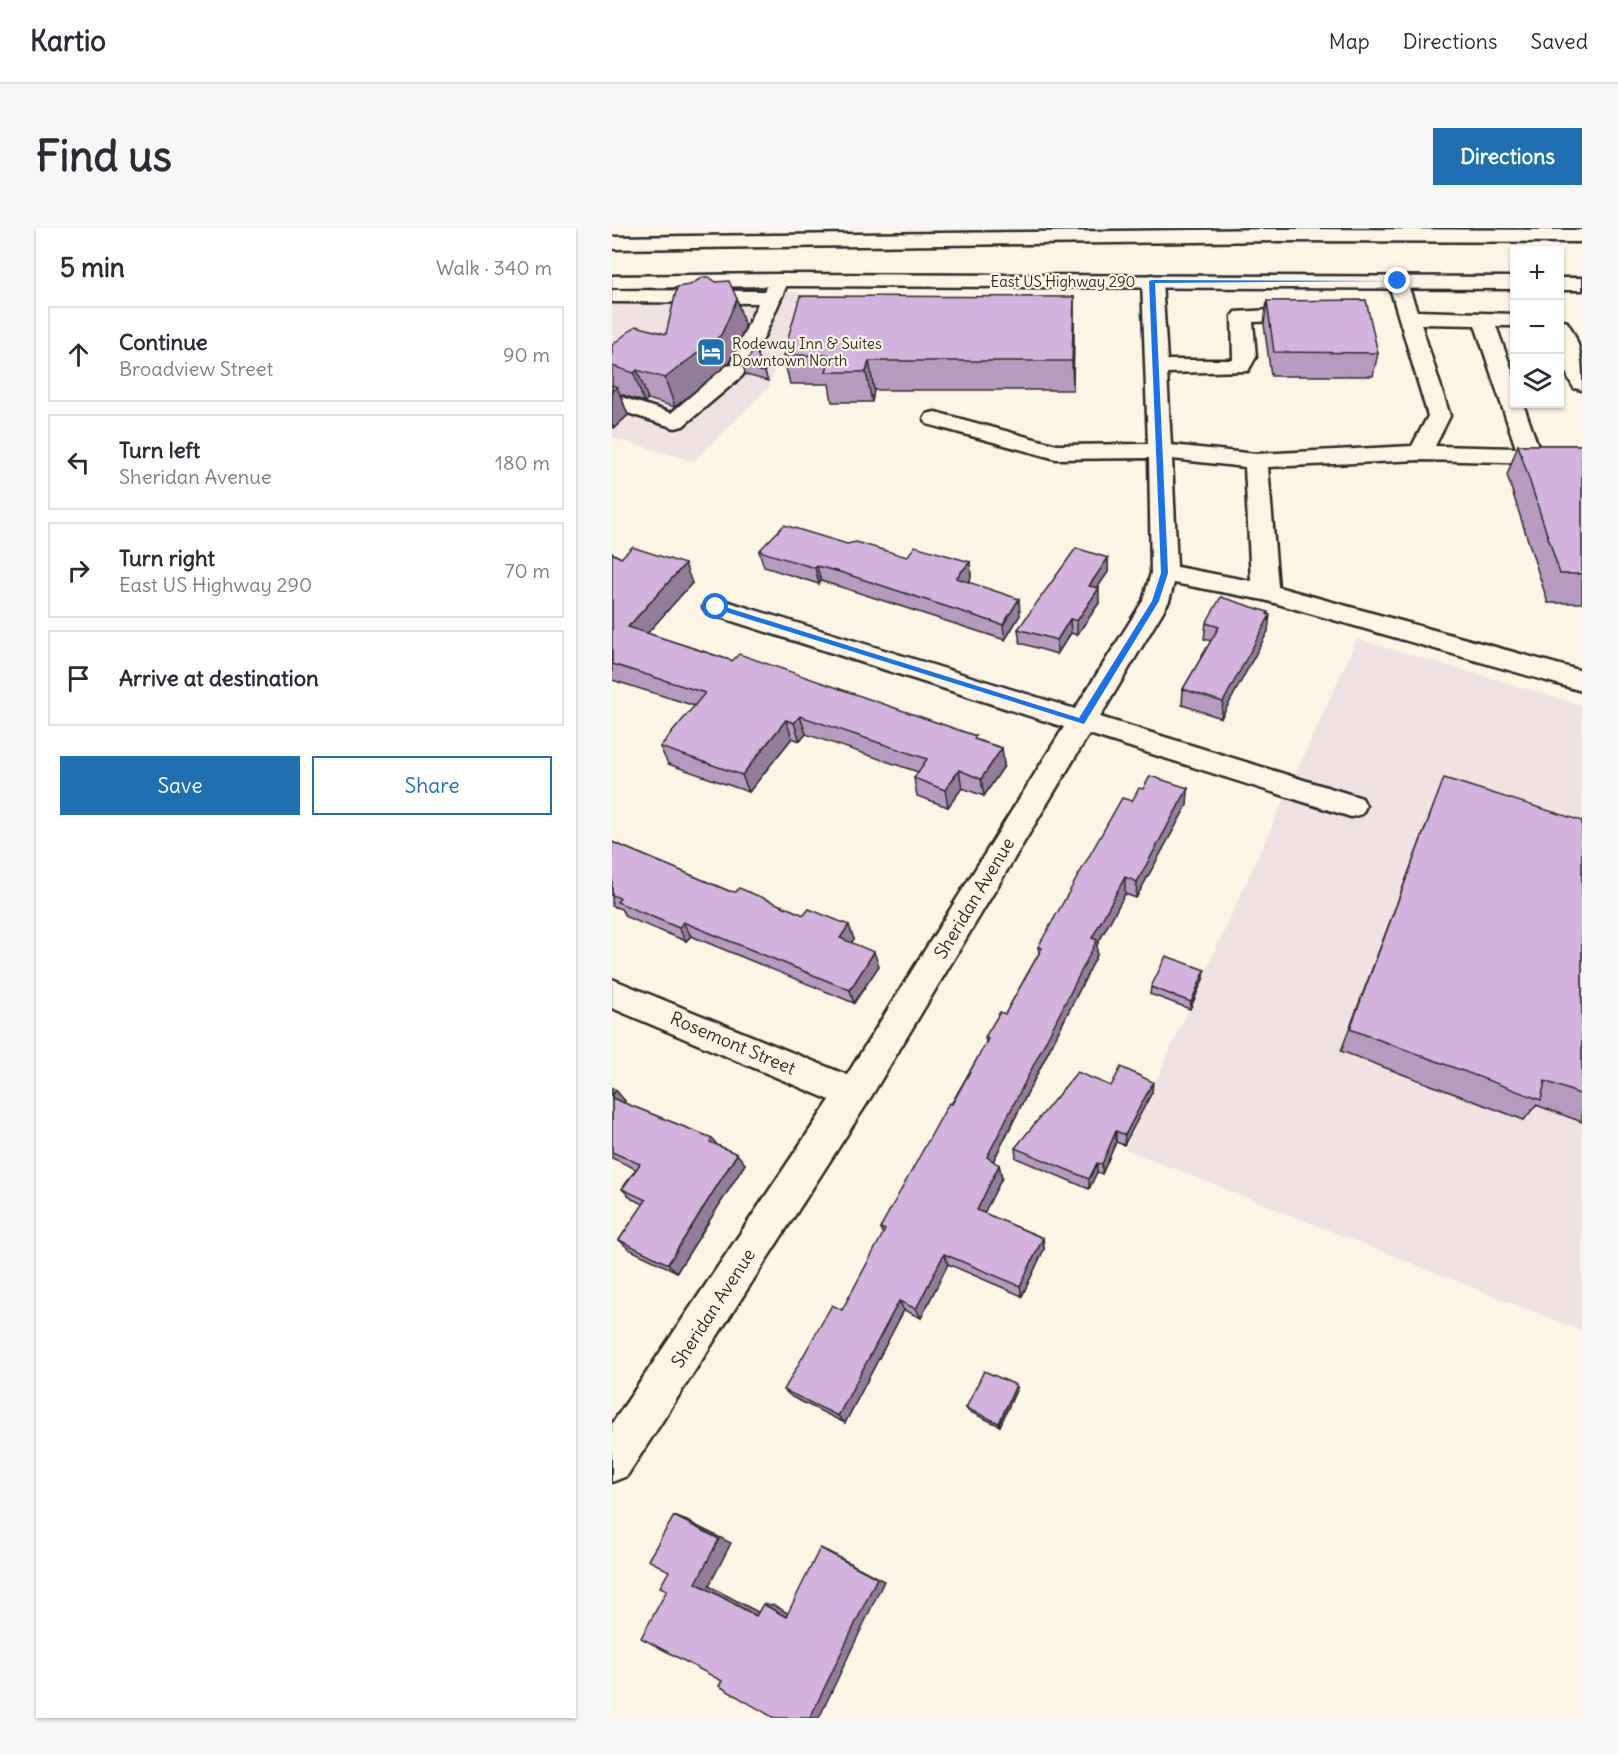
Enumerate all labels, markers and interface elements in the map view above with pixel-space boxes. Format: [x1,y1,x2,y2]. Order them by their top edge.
text: Kartio [30,23,106,59]
text: Map [1329,28,1370,55]
text: Directions [1403,28,1497,55]
text: Saved [1530,28,1588,55]
button: Directions [1433,128,1582,185]
text: Find us [36,130,172,182]
map controls [1510,246,1564,408]
button: + [1510,246,1564,300]
text: 5 min [60,251,125,284]
text: Walk · 340 m [436,255,552,280]
route end [1384,267,1410,293]
street label: East US Highway 290 [991,272,1135,291]
button: − [1510,300,1564,354]
text: Continue [119,328,208,356]
place label: Rodeway Inn & Suites Downtown North [732,334,882,370]
hotel icon: Rodeway Inn & Suites Downtown North [695,336,727,368]
icon: ahead [62,338,95,371]
text: 90 m [503,342,550,367]
button: layers [1510,354,1564,408]
text: Broadview Street [119,356,273,381]
text: Turn left [119,436,200,464]
icon: left [62,446,95,479]
text: 180 m [495,450,550,475]
text: Sheridan Avenue [119,464,272,489]
text: Turn right [119,544,215,572]
icon: right [62,554,95,587]
text: 70 m [505,558,550,583]
text: East US Highway 290 [119,572,312,597]
route start [702,593,728,619]
icon: arrive [62,662,95,695]
text: Arrive at destination [119,664,319,692]
button: Save [60,756,300,815]
button: Share [312,756,552,815]
street label: Sheridan Avenue [929,833,1019,963]
street label: Rosemont Street [667,1006,799,1080]
street label: Sheridan Avenue [666,1244,760,1372]

